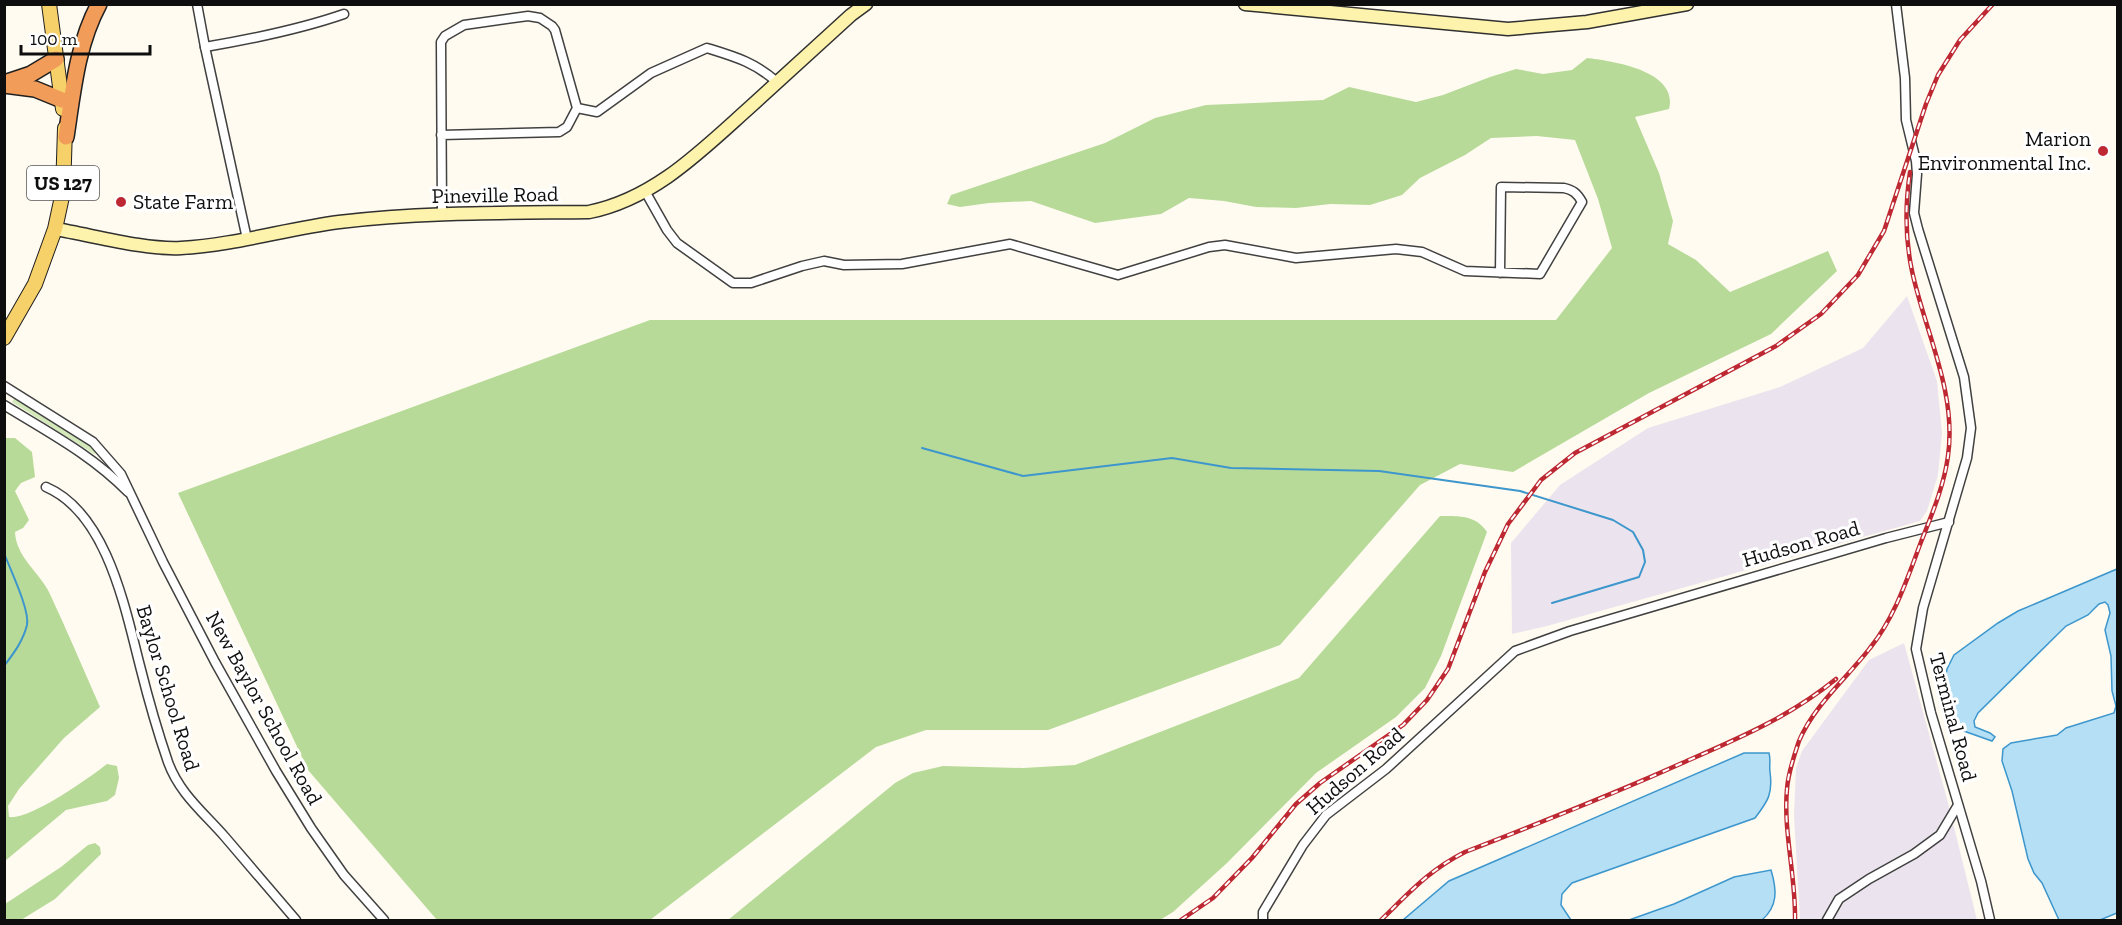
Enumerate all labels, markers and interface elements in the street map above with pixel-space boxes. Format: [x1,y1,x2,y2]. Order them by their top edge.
scale bar [21,18,150,56]
text: 100 m [30,28,78,50]
place label: Marion Environmental Inc. [1918,126,2091,175]
marker: Marion Environmental Inc. [2096,144,2110,158]
road number: US 127 [27,166,99,200]
street label: Pineville Road [431,181,559,208]
place label: State Farm [133,189,233,214]
marker: State Farm [114,195,128,209]
street label: Hudson Road [1739,515,1863,572]
street label: Baylor School Road [131,602,206,774]
street label: New Baylor School Road [201,607,328,809]
street label: Terminal Road [1924,650,1983,784]
street label: Hudson Road [1301,721,1409,820]

